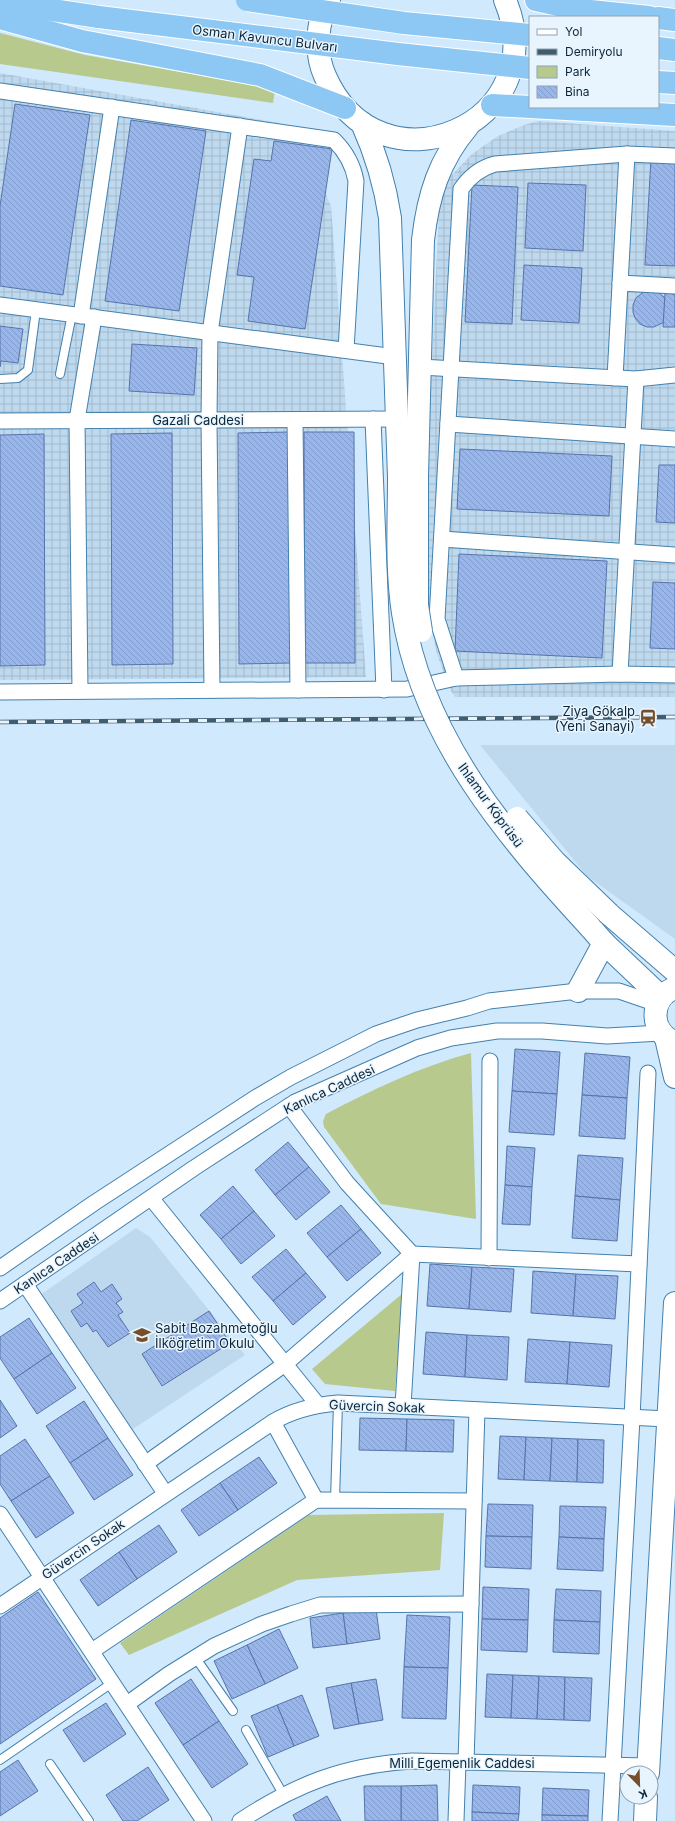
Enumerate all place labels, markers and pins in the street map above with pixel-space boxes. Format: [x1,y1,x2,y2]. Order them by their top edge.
place label: Ziya Gökalp (Yeni Sanayi) [555,703,635,734]
station icon: Ziya Gökalp (Yeni Sanayi) [638,708,658,728]
place label: Sabit Bozahmetoğlu İlköğretim Okulu [155,1320,278,1351]
school or university icon: Sabit Bozahmetoğlu İlköğretim Okulu [132,1325,152,1345]

